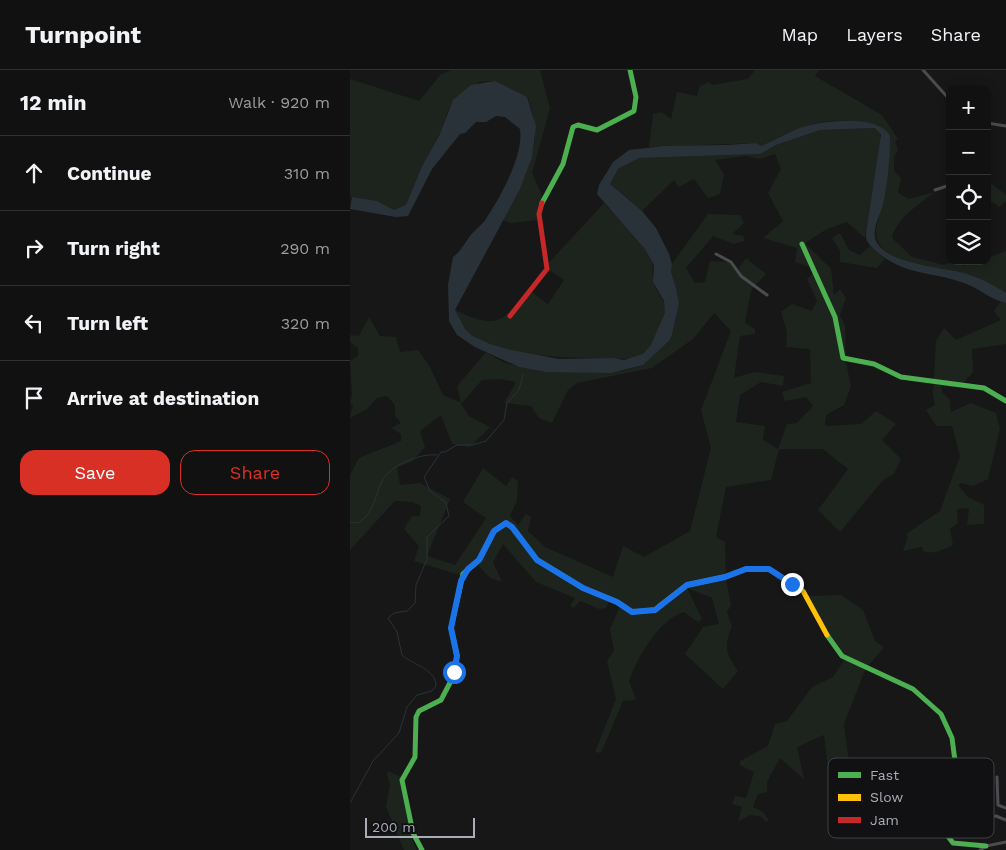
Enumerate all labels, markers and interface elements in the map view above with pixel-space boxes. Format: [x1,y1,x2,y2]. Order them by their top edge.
text: Turnpoint [25,21,141,49]
text: Map [781,24,818,45]
text: Layers [846,24,903,45]
text: Share [931,24,981,45]
map controls [946,85,991,265]
button: + [946,85,991,130]
text: 12 min [20,90,86,115]
text: Walk · 920 m [228,93,330,112]
button: − [946,130,991,175]
icon: ahead [20,159,48,187]
text: Continue [67,162,151,185]
text: 310 m [284,164,330,183]
button: locate [946,175,991,220]
button: layers [946,220,991,265]
icon: right [20,234,48,262]
text: Turn right [67,237,160,260]
text: 290 m [280,239,330,258]
icon: left [20,309,48,337]
text: Turn left [67,312,148,335]
text: 320 m [281,314,330,333]
icon: arrive [20,384,48,412]
text: Arrive at destination [67,387,259,410]
button: Save [20,450,170,495]
button: Share [180,450,330,495]
route end [781,573,804,596]
route start [443,661,466,684]
legend [828,758,994,838]
text: Fast [870,767,899,783]
text: Slow [870,789,903,805]
text: Jam [870,812,899,828]
scale bar [365,815,475,838]
text: 200 m [372,819,416,835]

